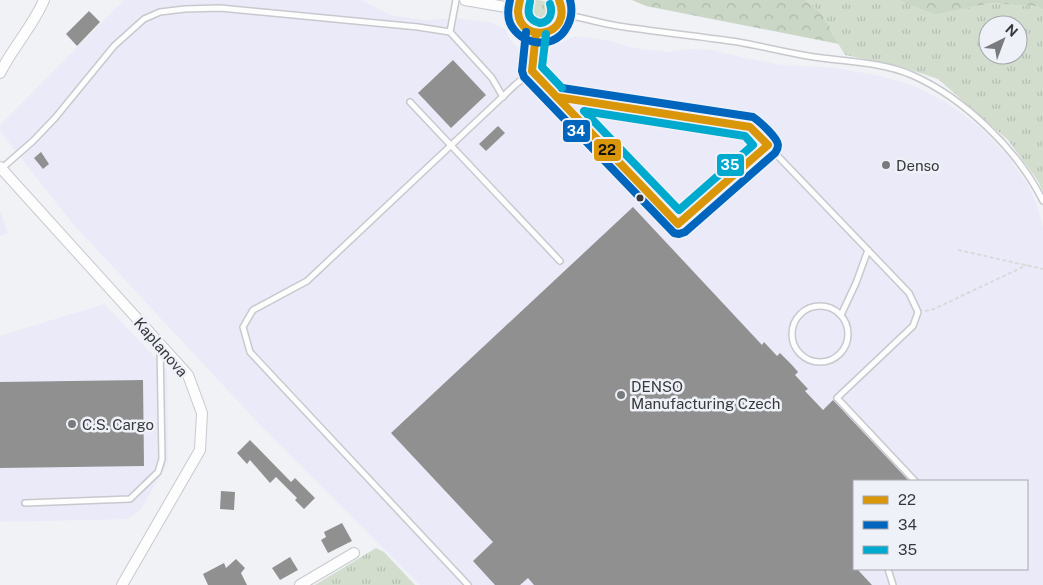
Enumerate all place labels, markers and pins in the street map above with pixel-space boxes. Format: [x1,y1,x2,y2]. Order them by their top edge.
place label: Denso [896,157,940,174]
marker: Denso [880,159,892,171]
unlabelled marker [635,193,645,203]
place label: DENSO Manufacturing Czech [631,378,781,412]
marker: DENSO Manufacturing Czech [615,389,627,401]
place label: C.S. Cargo [82,416,154,433]
marker: C.S. Cargo [66,418,78,430]

